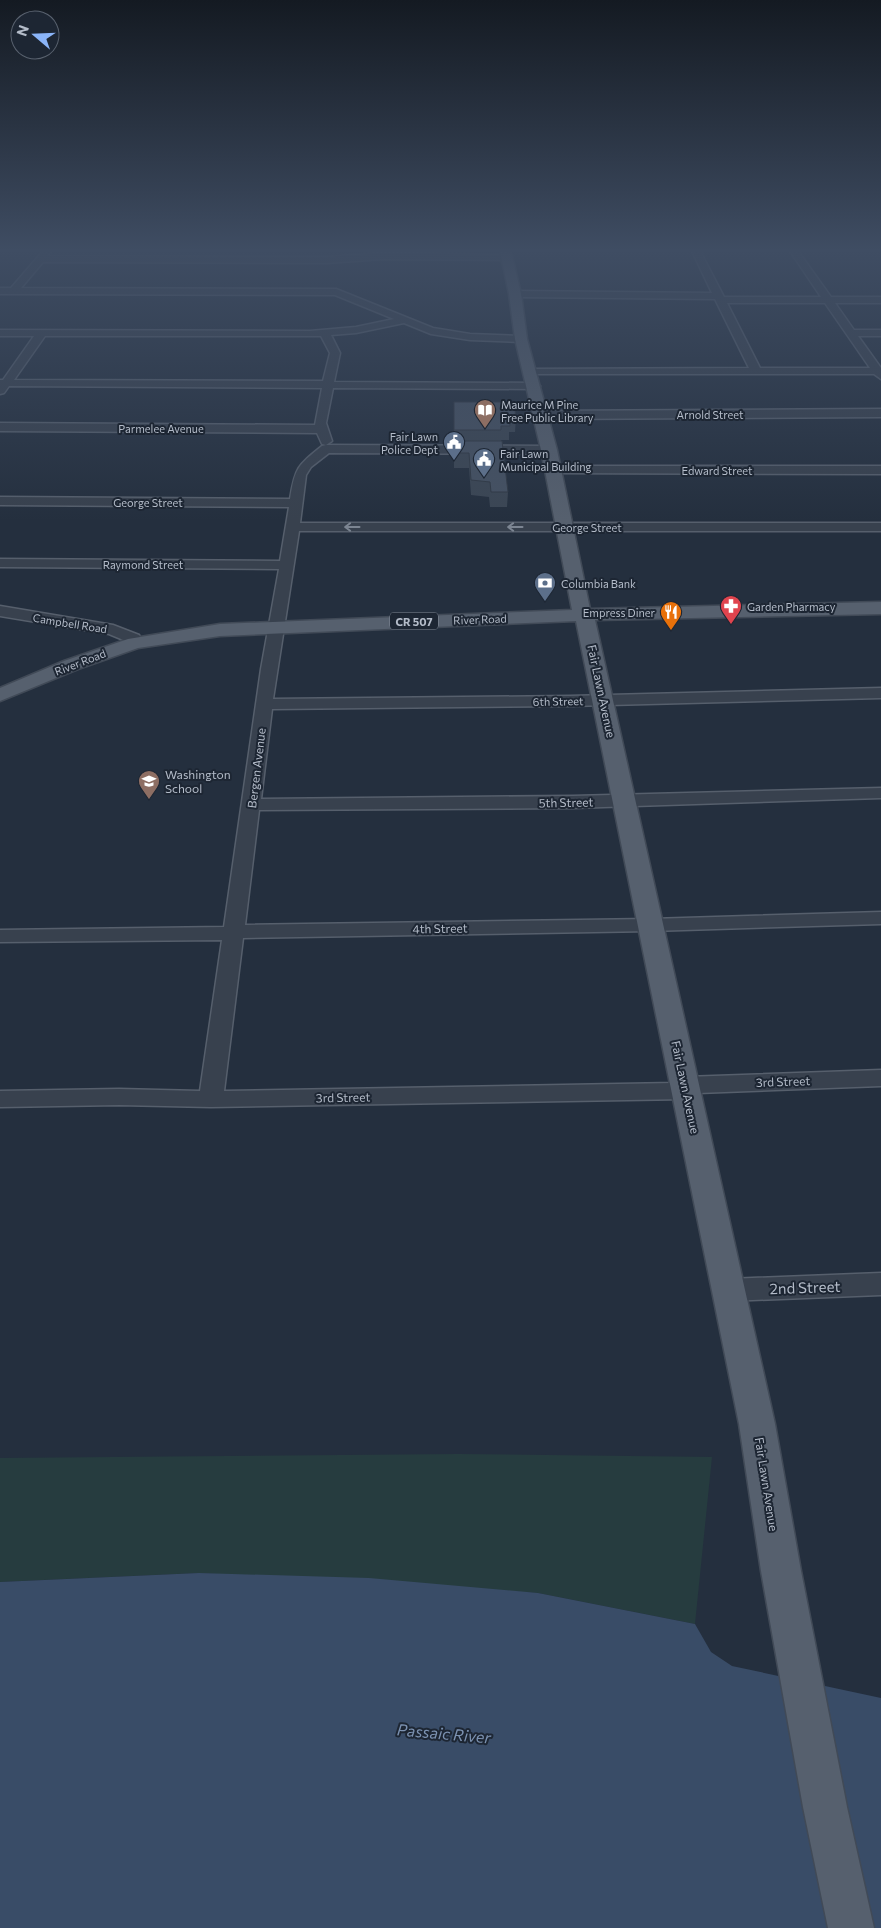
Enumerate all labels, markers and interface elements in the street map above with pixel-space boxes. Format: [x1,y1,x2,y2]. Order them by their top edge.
north arrow [10,10,60,60]
text: N [12,23,32,38]
library icon: Maurice M Pine Free Public Library [473,398,497,429]
place label: Maurice M Pine Free Public Library [501,398,594,424]
street label: Arnold Street [676,408,744,421]
street label: Parmelee Avenue [118,422,204,435]
place label: Fair Lawn Police Dept [381,430,438,456]
public building icon: Fair Lawn Police Dept [442,430,466,461]
public building icon: Fair Lawn Municipal Building [472,447,496,478]
place label: Fair Lawn Municipal Building [500,447,592,473]
street label: Edward Street [681,464,753,477]
street label: George Street [113,496,183,509]
street label: George Street [552,521,622,534]
one-way arrow [345,522,361,532]
one-way arrow [507,522,524,532]
street label: Raymond Street [103,558,184,571]
bank icon: Columbia Bank [533,571,557,602]
place label: Columbia Bank [561,577,636,590]
pharmacy icon: Garden Pharmacy [719,594,743,625]
restaurant icon: Empress Diner [659,600,683,631]
place label: Garden Pharmacy [747,600,836,613]
place label: Empress Diner [583,606,656,619]
street label: Campbell Road [32,611,108,635]
road number: CR 507 [390,612,438,630]
street label: River Road [453,612,507,626]
street label: Fair Lawn Avenue [585,643,619,739]
street label: River Road [53,646,107,678]
street label: 6th Street [533,694,584,708]
street label: Bergen Avenue [244,727,268,809]
place label: Washington School [165,767,231,795]
school or university icon: Washington School [137,769,161,800]
street label: 5th Street [538,795,594,809]
street label: 4th Street [412,921,468,935]
street label: Fair Lawn Avenue [669,1039,703,1135]
street label: 3rd Street [755,1073,811,1089]
street label: 3rd Street [316,1090,370,1104]
street label: 2nd Street [769,1277,841,1297]
street label: Fair Lawn Avenue [753,1436,781,1532]
water label: Passaic River [396,1719,492,1747]

